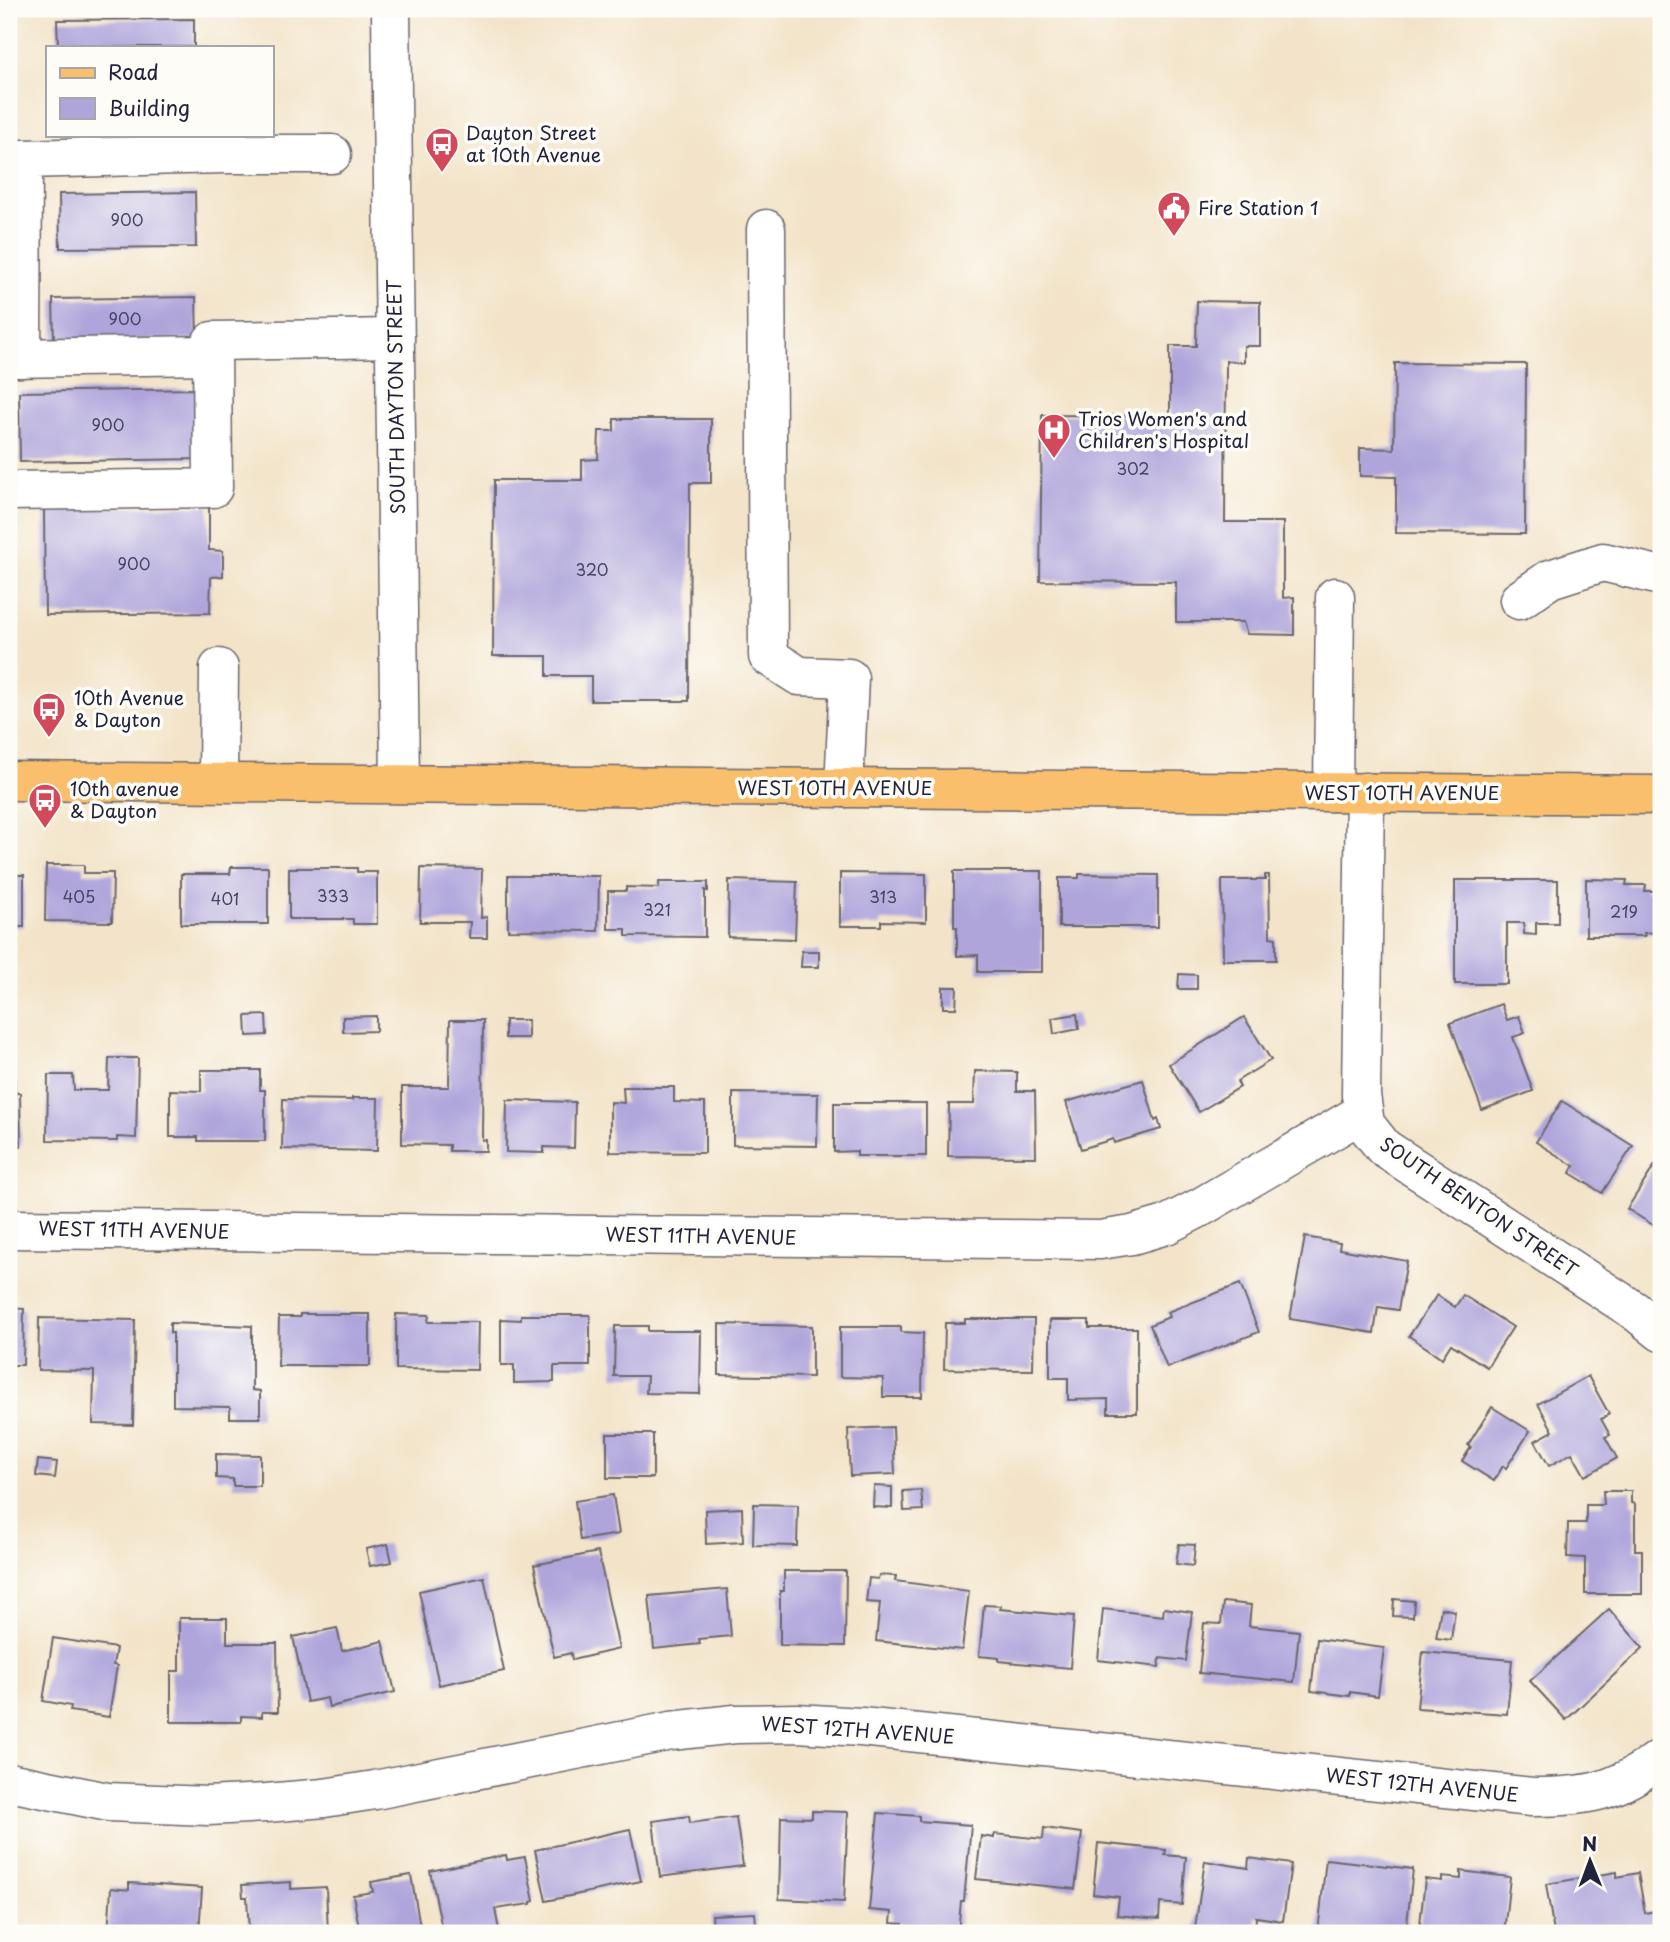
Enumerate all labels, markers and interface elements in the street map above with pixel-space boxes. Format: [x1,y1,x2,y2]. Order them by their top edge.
legend [46,46,273,136]
text: Road [108,55,159,87]
text: Building [108,91,190,123]
place label: Dayton Street at 10th Avenue [466,118,601,168]
bus stop icon: Dayton Street at 10th Avenue [423,125,461,174]
public building icon: Fire Station 1 [1155,189,1193,238]
place label: Fire Station 1 [1198,193,1318,221]
house number: 900 [111,207,143,231]
street label: SOUTH DAYTON STREET [379,279,411,515]
house number: 900 [109,306,141,330]
place label: Trios Women's and Children's Hospital [1078,404,1249,454]
hospital icon: Trios Women's and Children's Hospital [1035,411,1073,460]
house number: 900 [92,412,124,436]
house number: 302 [1116,456,1150,480]
house number: 900 [118,551,150,575]
house number: 320 [575,557,609,581]
place label: 10th Avenue & Dayton [74,683,184,733]
bus stop icon: 10th Avenue & Dayton [30,690,68,739]
street label: WEST 10TH AVENUE [737,773,933,801]
place label: 10th avenue & Dayton [70,774,179,824]
street label: WEST 10TH AVENUE [1304,778,1500,806]
bus stop icon: 10th avenue & Dayton [26,781,64,830]
house number: 333 [317,883,349,907]
house number: 405 [63,884,95,908]
house number: 313 [869,884,897,908]
house number: 401 [211,886,239,910]
house number: 321 [643,897,671,921]
house number: 219 [1610,899,1638,923]
street label: SOUTH BENTON STREET [1375,1129,1584,1283]
street label: WEST 11TH AVENUE [38,1213,230,1245]
street label: WEST 11TH AVENUE [605,1219,797,1251]
street label: WEST 12TH AVENUE [760,1708,956,1750]
street label: WEST 12TH AVENUE [1324,1760,1520,1808]
north arrow [1554,1826,1624,1896]
text: N [1582,1829,1597,1857]

